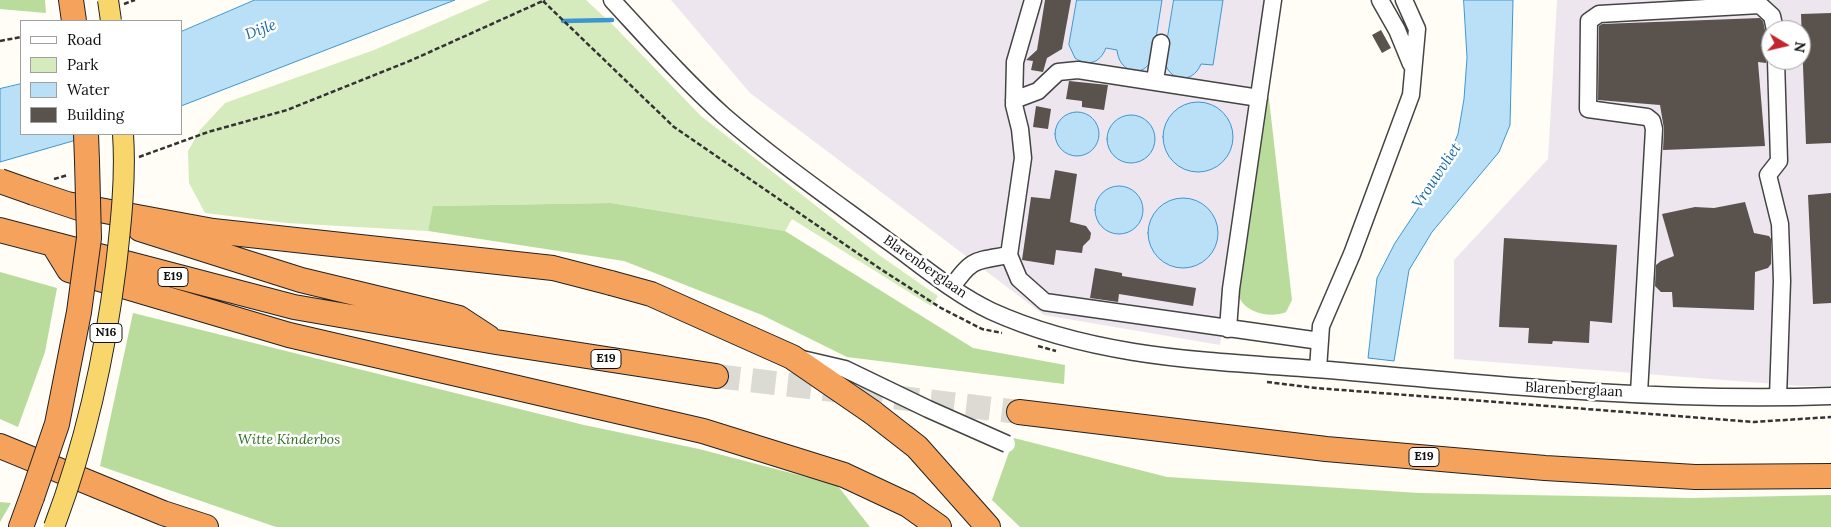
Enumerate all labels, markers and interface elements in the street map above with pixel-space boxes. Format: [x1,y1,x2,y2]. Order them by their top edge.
water label: Dijle [243,16,279,44]
legend [20,20,182,135]
north arrow [1761,20,1811,70]
text: Road [67,30,102,49]
text: N [1790,40,1810,54]
text: Park [67,55,98,74]
text: Water [67,80,109,99]
text: Building [67,105,124,124]
water label: Vrouwvliet [1409,140,1465,212]
street label: Blarenberglaan [880,232,970,302]
road number: E19 [158,268,188,286]
road number: N16 [90,323,122,342]
road number: E19 [591,349,621,368]
street label: Blarenberglaan [1525,379,1623,401]
park label: Witte Kinderbos [238,432,340,448]
road number: E19 [1409,448,1439,467]

